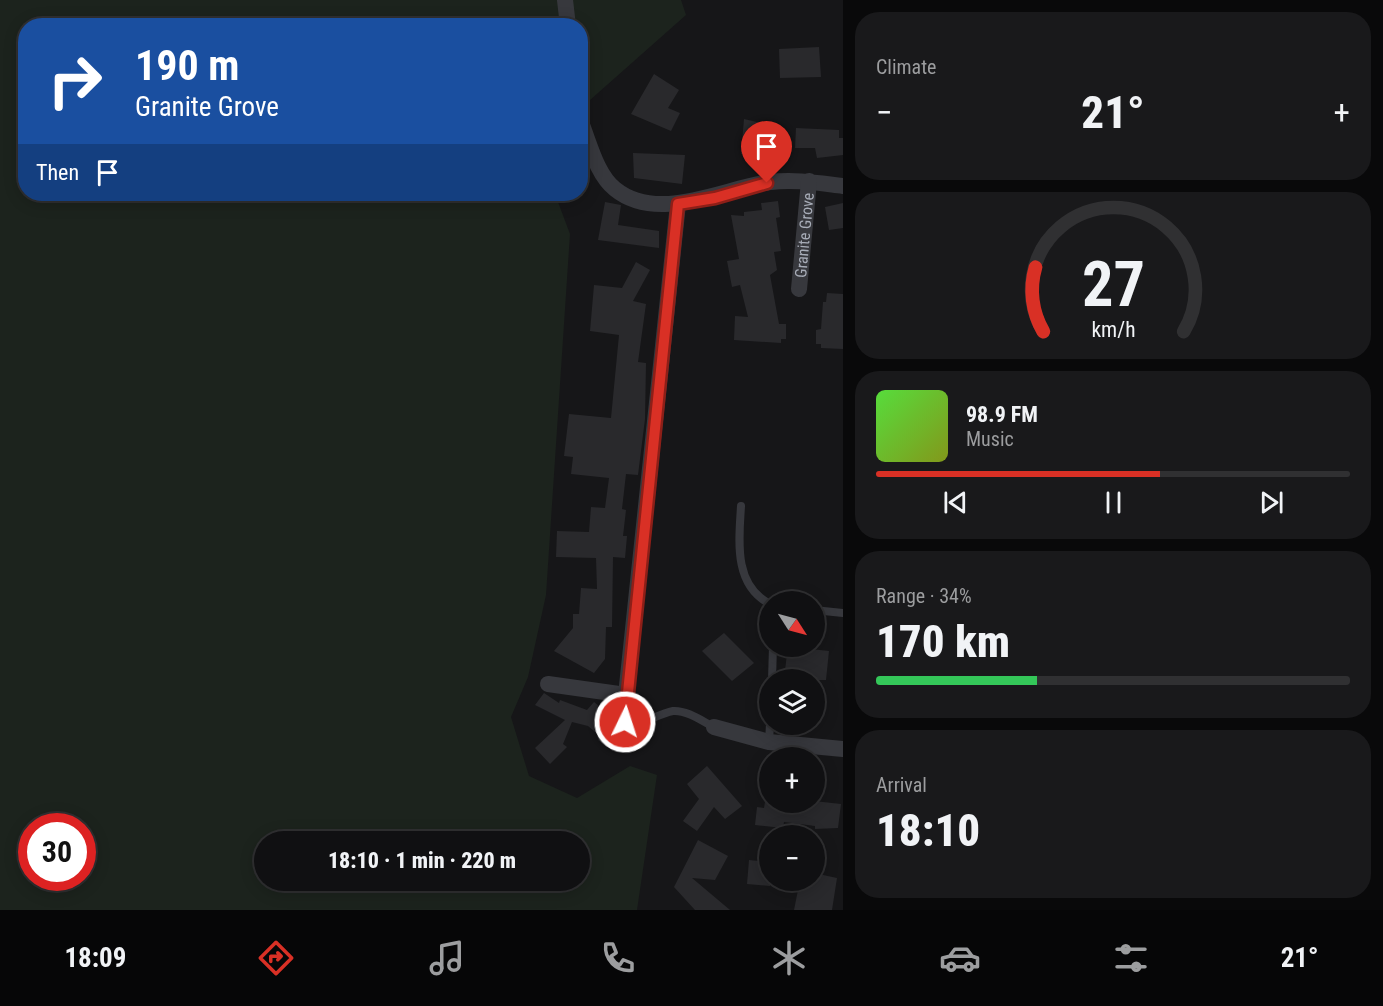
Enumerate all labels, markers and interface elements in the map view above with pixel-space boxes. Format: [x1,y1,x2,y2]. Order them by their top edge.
text: 190 m [135,41,240,90]
icon: right [36,42,114,120]
text: Climate [876,55,936,79]
text: 21° [1081,86,1145,139]
text: Granite Grove [135,91,279,123]
text: − [876,93,893,132]
text: + [1334,93,1350,132]
pin [741,121,792,183]
icon: arrive [750,130,783,163]
icon: arrive [91,156,124,189]
text: Then [36,160,79,185]
street label: Granite Grove [791,192,818,279]
text: 27 [1081,249,1145,322]
text: km/h [1091,318,1135,343]
text: 98.9 FM [966,402,1038,427]
text: Music [966,427,1014,451]
icon: previous [939,486,972,519]
icon: pause [1097,486,1130,519]
icon: next [1255,486,1288,519]
text: Range · 34% [876,584,972,608]
north arrow [759,591,825,657]
map controls [759,591,825,891]
text: 170 km [876,615,1010,668]
button: layers [759,669,825,735]
position arrow [593,690,657,754]
button: + [759,747,825,813]
text: Arrival [876,773,927,797]
text: 18:10 [876,804,980,857]
speed limit sign: 30 [18,813,96,891]
button: − [759,825,825,891]
text: 18:10 · 1 min · 220 m [328,848,516,873]
icon: directions [255,937,297,979]
icon: music [426,937,468,979]
icon: phone [597,937,639,979]
icon: climate [768,937,810,979]
icon: car [939,937,981,979]
icon: filters [1110,937,1152,979]
text: 18:09 [64,942,126,974]
text: 21° [1281,942,1318,974]

